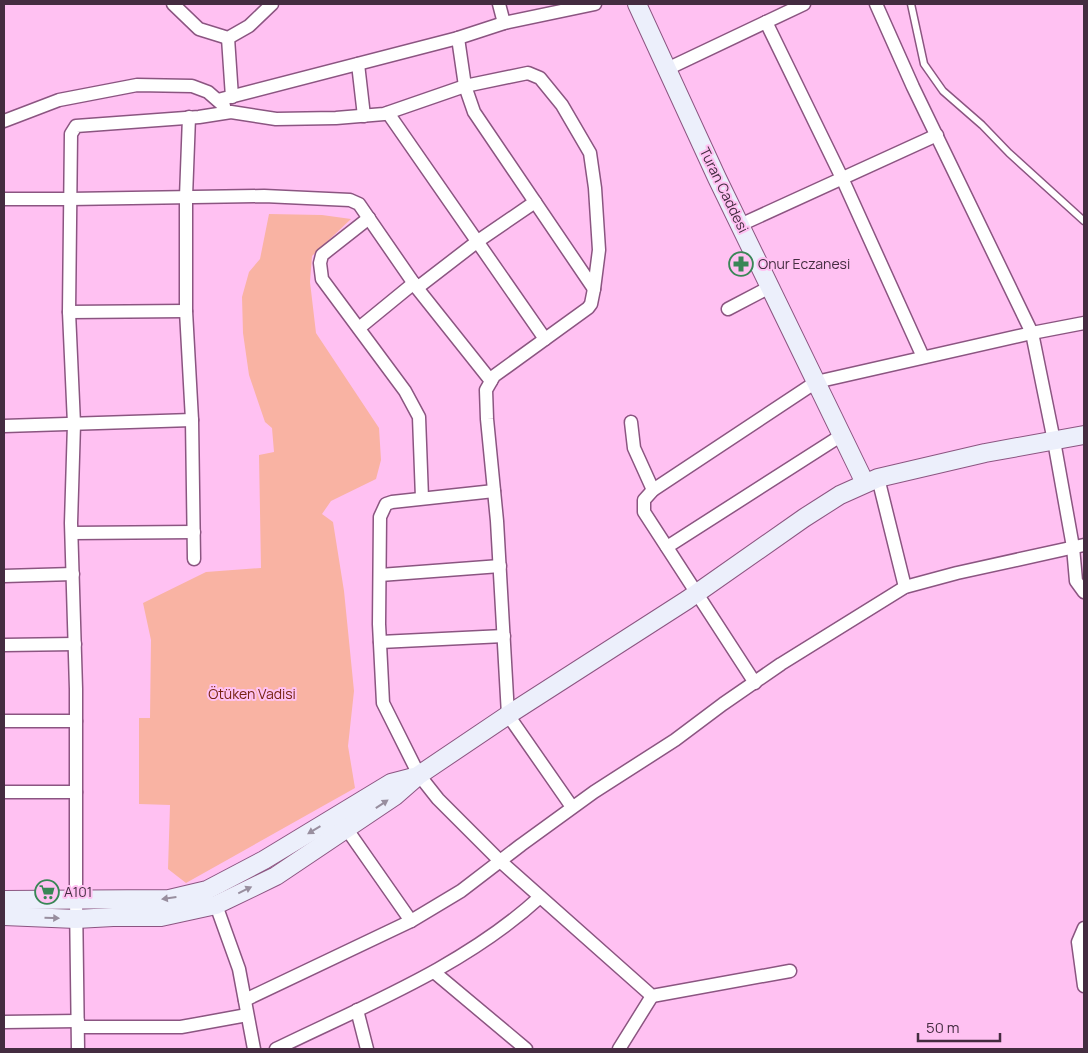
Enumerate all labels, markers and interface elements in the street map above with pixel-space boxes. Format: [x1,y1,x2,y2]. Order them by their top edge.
street label: Turan Caddesi [696,144,753,236]
pharmacy icon: Onur Eczanesi [728,251,754,277]
place label: Onur Eczanesi [758,254,850,273]
park label: Ötüken Vadisi [208,684,296,703]
one-way arrow [376,799,389,809]
one-way arrow [308,825,321,834]
supermarket icon: A101 [34,879,60,905]
place label: A101 [64,882,92,901]
one-way arrow [238,886,252,894]
one-way arrow [160,895,176,903]
one-way arrow [45,914,61,922]
scale bar [918,1010,1000,1042]
text: 50 m [926,1017,960,1038]

